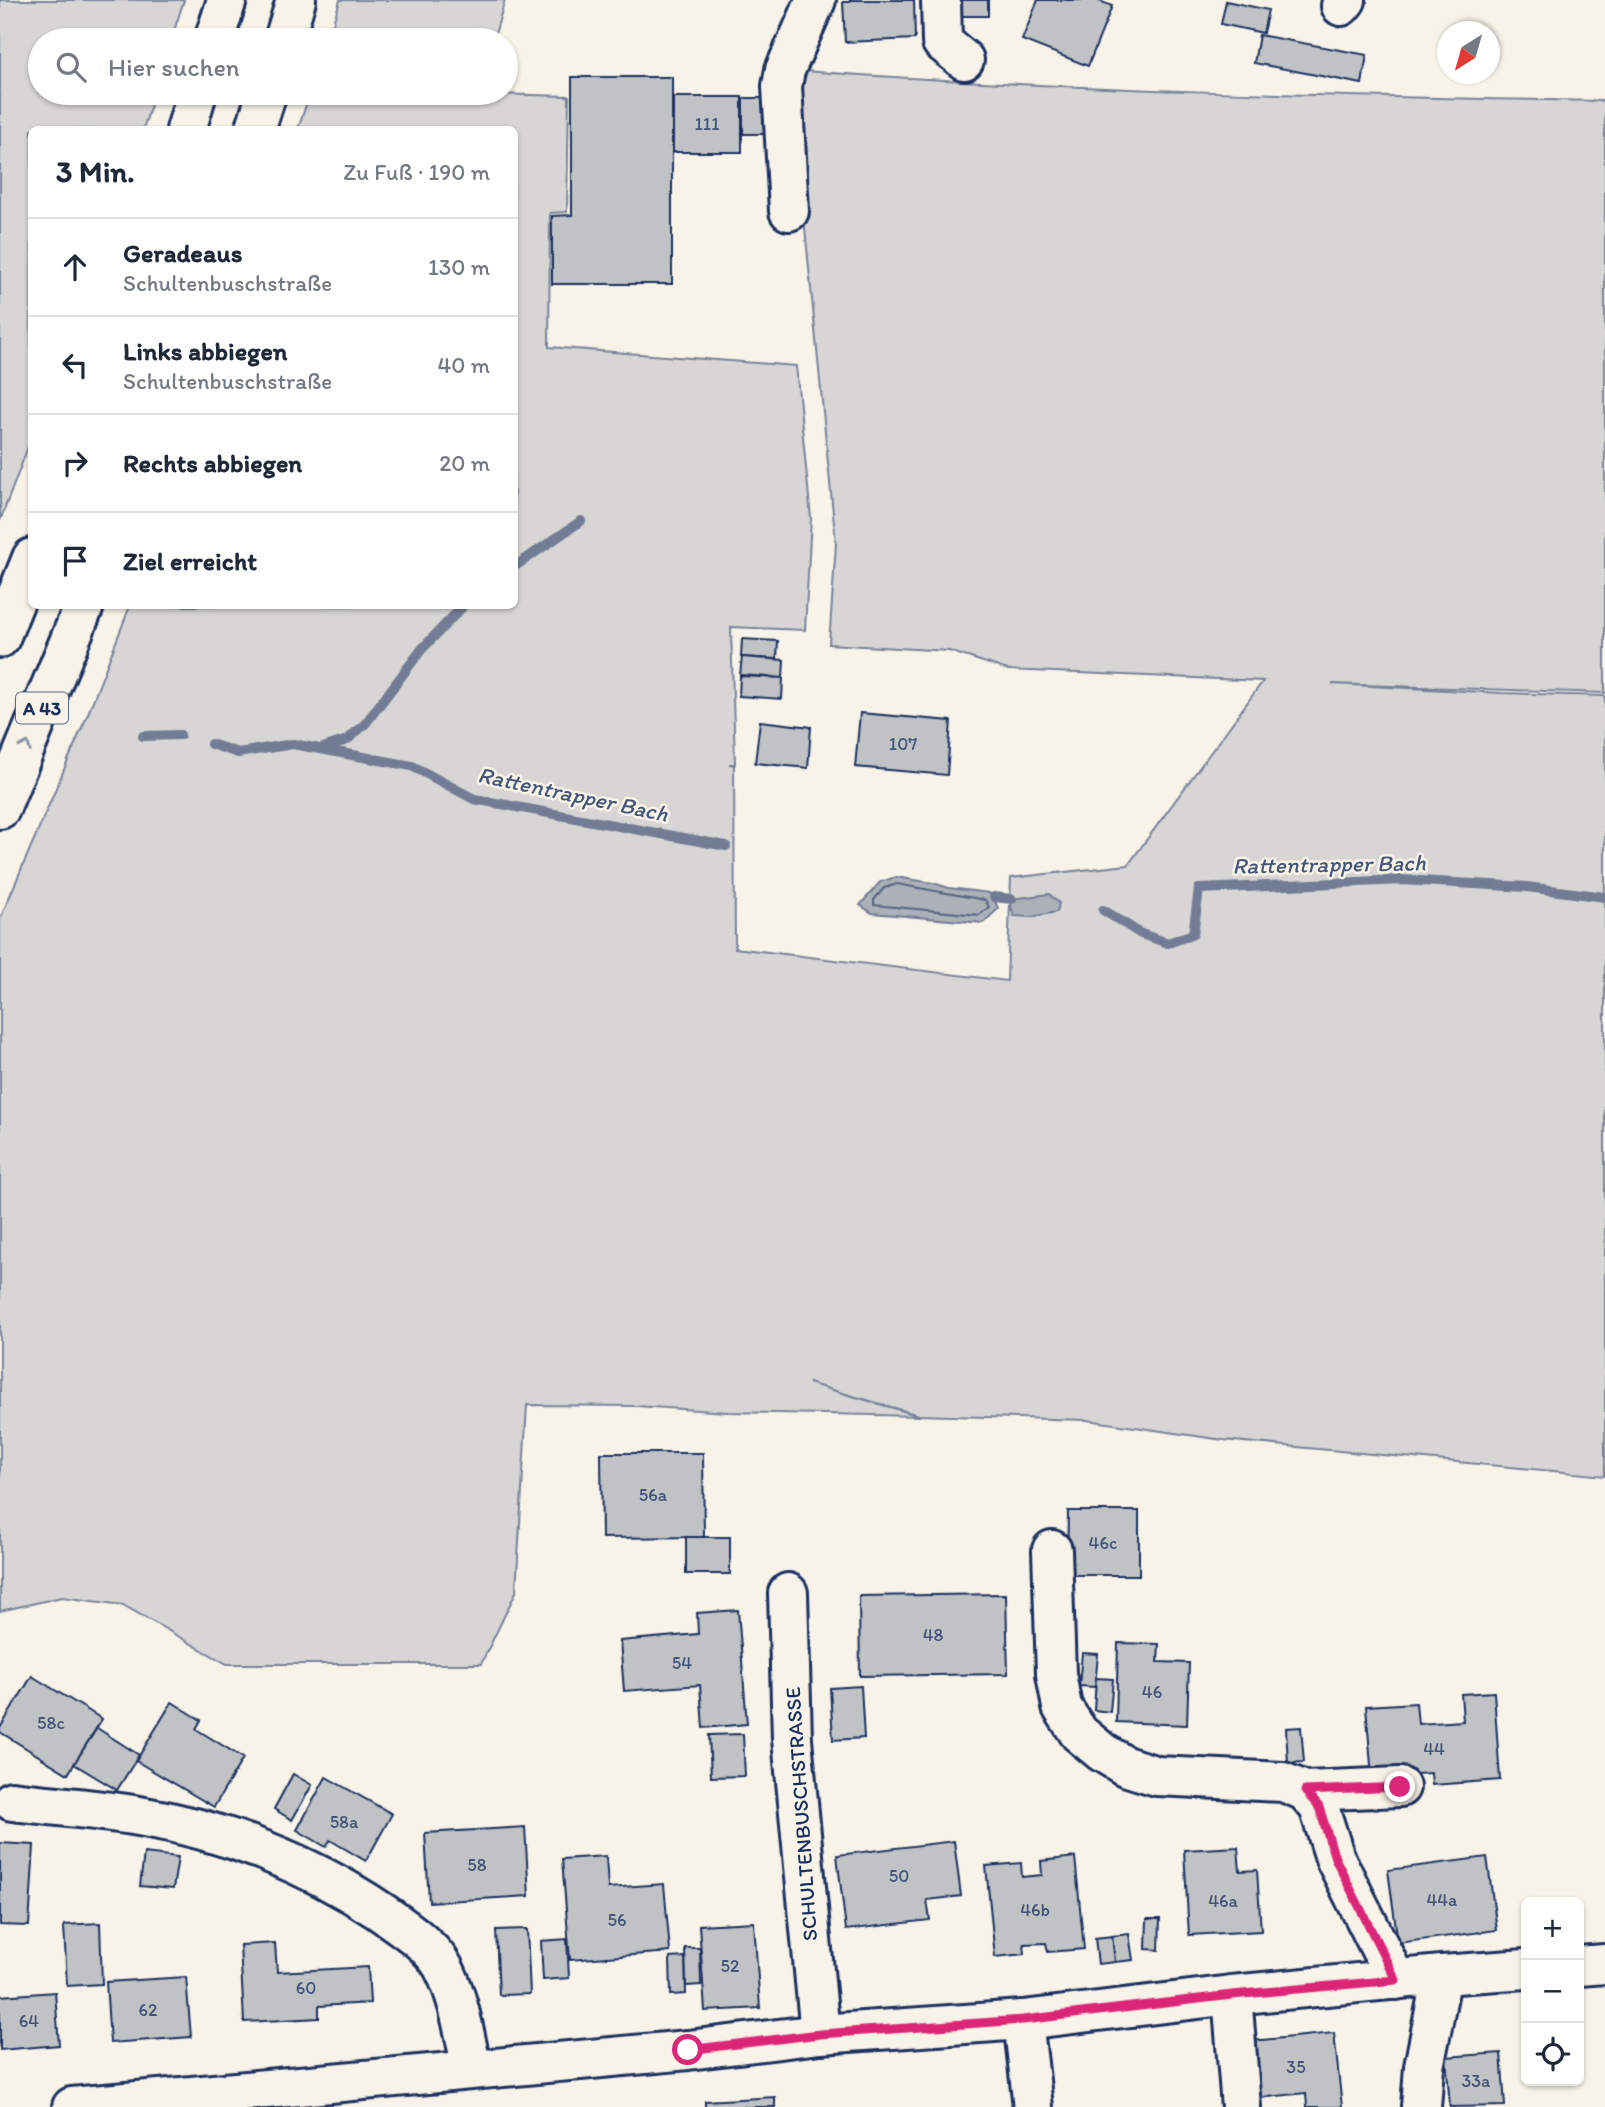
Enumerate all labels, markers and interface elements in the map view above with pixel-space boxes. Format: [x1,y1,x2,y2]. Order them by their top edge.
north arrow [1437,21,1500,84]
search box [28,28,518,105]
icon: search [52,48,90,86]
text: Hier suchen [108,51,240,83]
house number: 111 [694,113,720,135]
text: 3 Min. [56,153,135,190]
text: Zu Fuß · 190 m [343,158,490,186]
text: Geradeaus [123,237,242,269]
icon: ahead [56,248,94,286]
text: 130 m [428,253,490,281]
text: Schultenbuschstraße [123,269,332,297]
text: Links abbiegen [123,335,288,367]
icon: left [56,346,94,384]
text: 40 m [437,351,490,379]
text: Schultenbuschstraße [123,367,332,395]
icon: right [56,444,94,482]
text: Rechts abbiegen [123,447,302,479]
text: 20 m [439,449,490,477]
icon: arrive [56,542,94,580]
text: Ziel erreicht [123,545,257,577]
road number: A 43 [16,692,68,723]
house number: 107 [889,733,917,755]
one-way arrow [18,741,32,754]
water label: Rattentrapper Bach [476,760,671,828]
water label: Rattentrapper Bach [1232,848,1426,880]
house number: 56a [639,1484,668,1506]
house number: 46c [1089,1532,1117,1554]
house number: 48 [923,1624,943,1646]
house number: 54 [672,1652,692,1674]
house number: 46 [1142,1681,1162,1703]
street label: SCHULTENBUSCHSTRASSE [780,1686,822,1942]
house number: 58c [37,1712,65,1734]
house number: 44 [1423,1738,1445,1760]
route end [1384,1771,1415,1802]
house number: 58a [330,1811,359,1833]
house number: 58 [467,1854,487,1876]
house number: 50 [889,1865,909,1887]
house number: 44a [1426,1889,1458,1911]
house number: 46a [1208,1890,1238,1912]
map controls [1521,1897,1584,2086]
button: + [1521,1897,1584,1960]
house number: 46b [1020,1899,1050,1921]
house number: 56 [608,1909,626,1931]
house number: 52 [721,1955,740,1977]
button: − [1521,1960,1584,2023]
house number: 60 [296,1977,316,1999]
house number: 62 [139,1999,158,2021]
house number: 64 [19,2010,39,2032]
button: locate [1521,2023,1584,2086]
route start [672,2034,703,2065]
house number: 35 [1286,2056,1306,2078]
house number: 33a [1462,2070,1491,2092]

